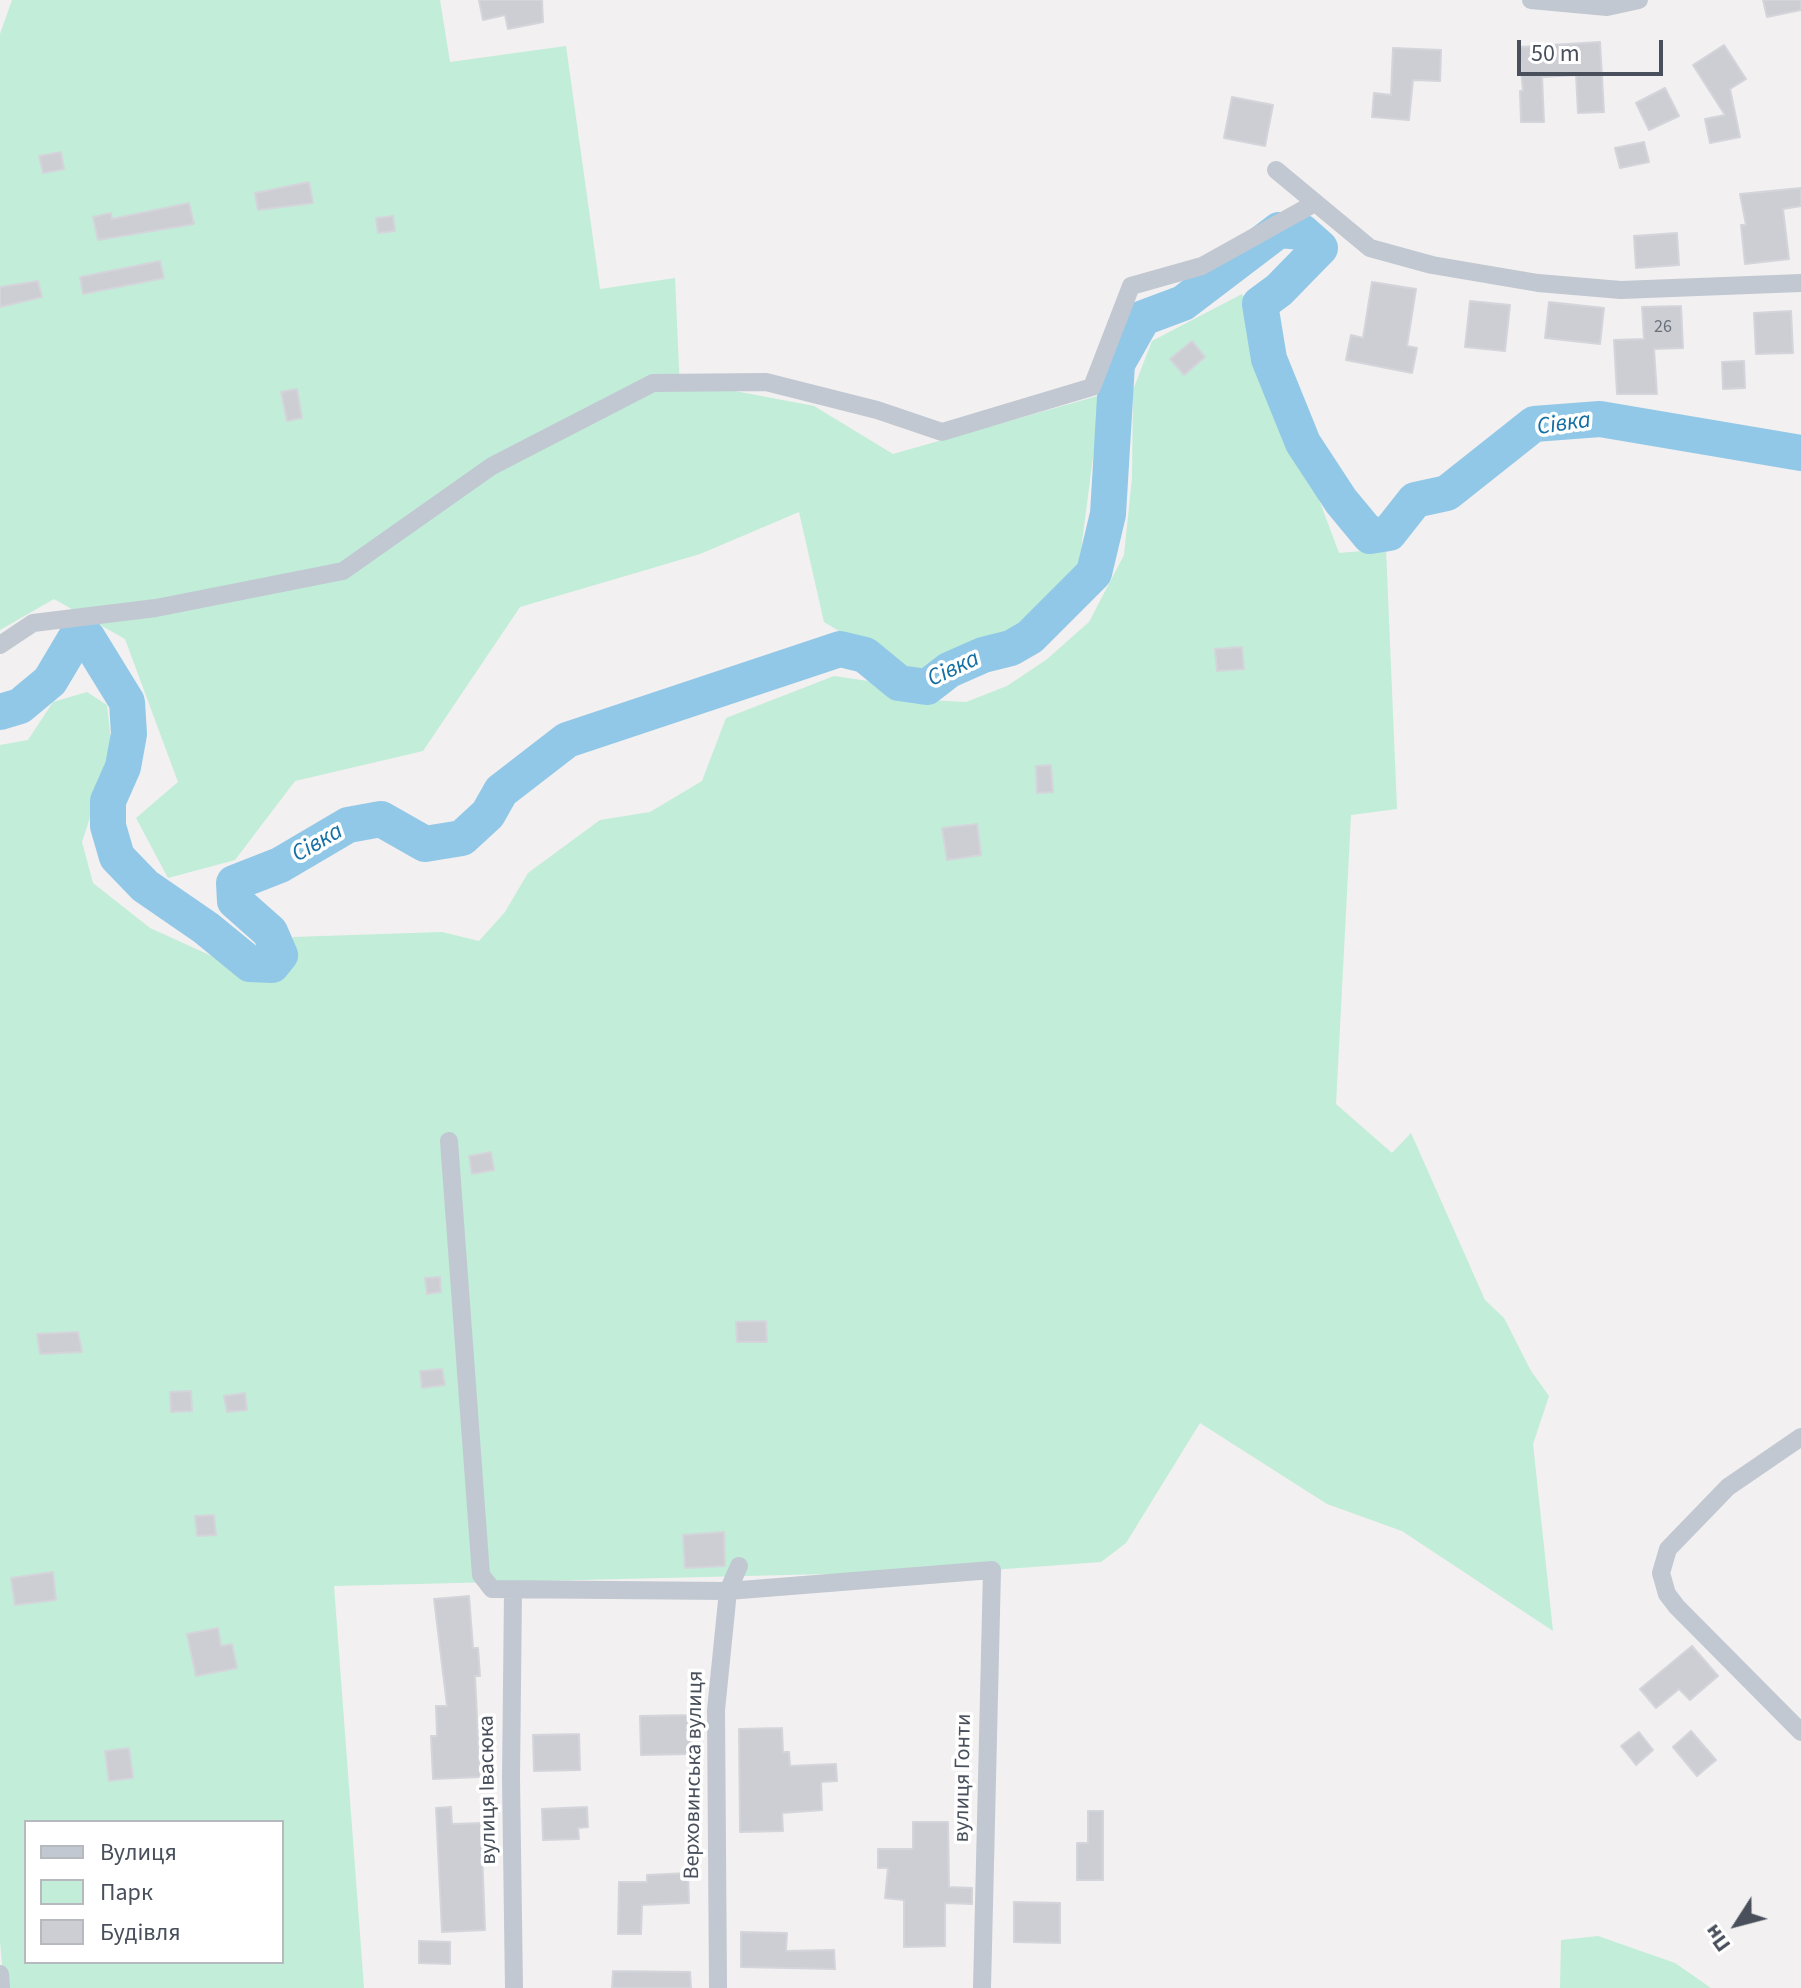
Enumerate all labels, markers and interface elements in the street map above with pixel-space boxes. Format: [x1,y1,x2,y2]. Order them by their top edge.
scale bar [1521,24,1667,74]
text: 50 m [1531,36,1580,71]
house number: 26 [1654,317,1672,339]
water label: Сівка [1535,407,1593,443]
water label: Сівка [923,646,985,694]
water label: Сівка [287,818,349,870]
street label: Верховинська вулиця [680,1670,710,1880]
street label: вулиця Гонти [950,1713,978,1843]
street label: вулиця Івасюка [474,1715,504,1865]
legend [24,1820,284,1964]
text: Вулиця [100,1835,177,1870]
text: Парк [100,1875,153,1910]
north arrow [1697,1884,1777,1964]
text: Будівля [100,1915,181,1950]
text: Пн [1697,1918,1739,1959]

